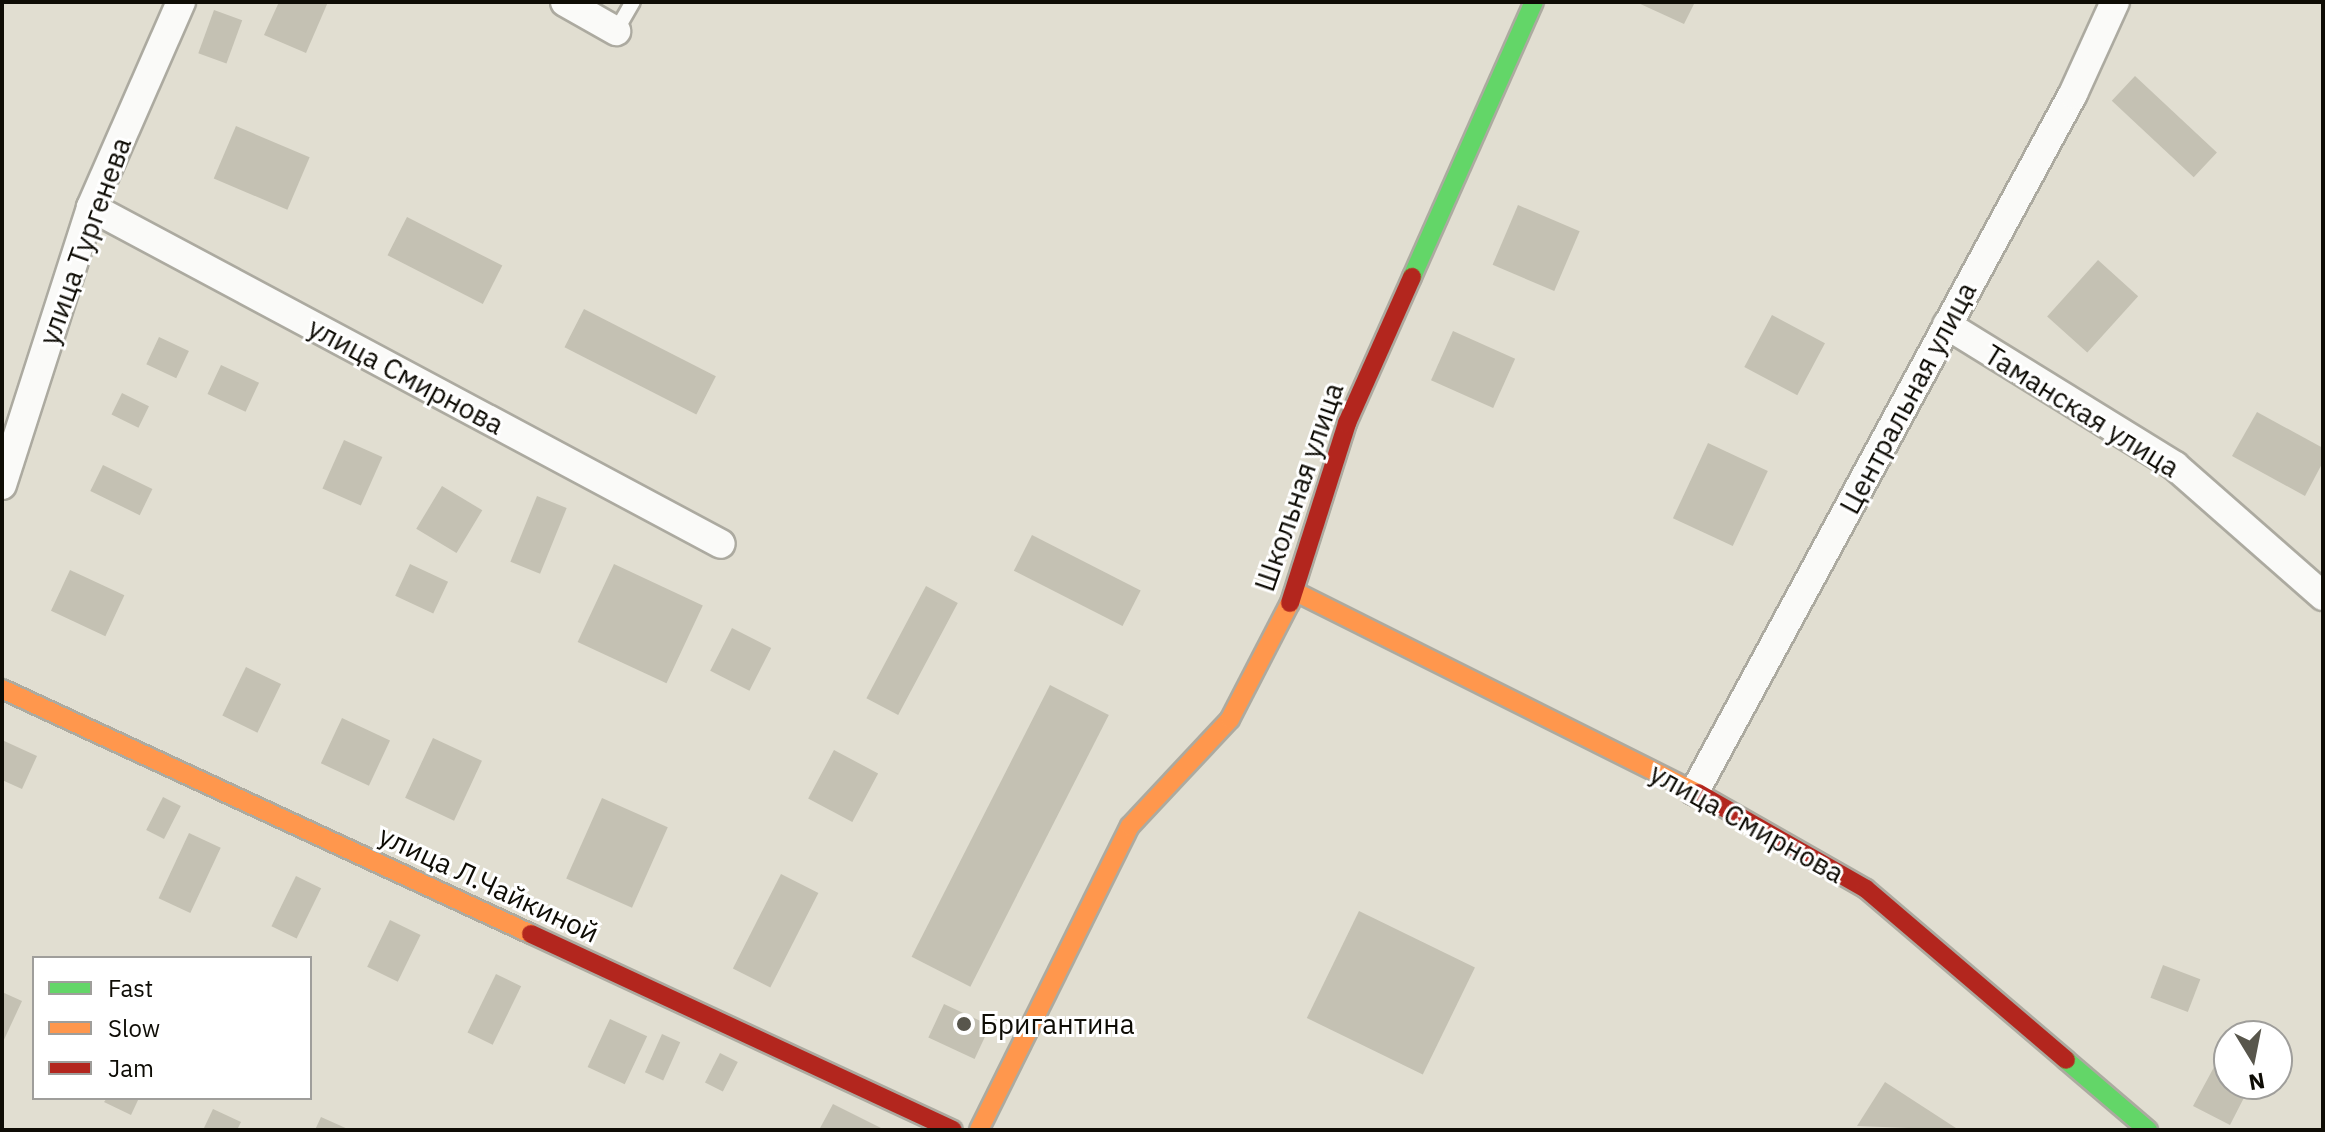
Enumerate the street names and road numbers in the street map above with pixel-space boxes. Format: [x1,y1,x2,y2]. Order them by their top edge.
street label: улица Тургенева [32,133,138,349]
street label: Центральная улица [1833,276,1983,520]
street label: улица Смирнова [303,310,509,442]
street label: Таманская улица [1978,338,2186,484]
street label: Школьная улица [1248,378,1350,596]
street label: улица Смирнова [1644,756,1850,890]
street label: улица Л.Чайкиной [374,818,604,950]

